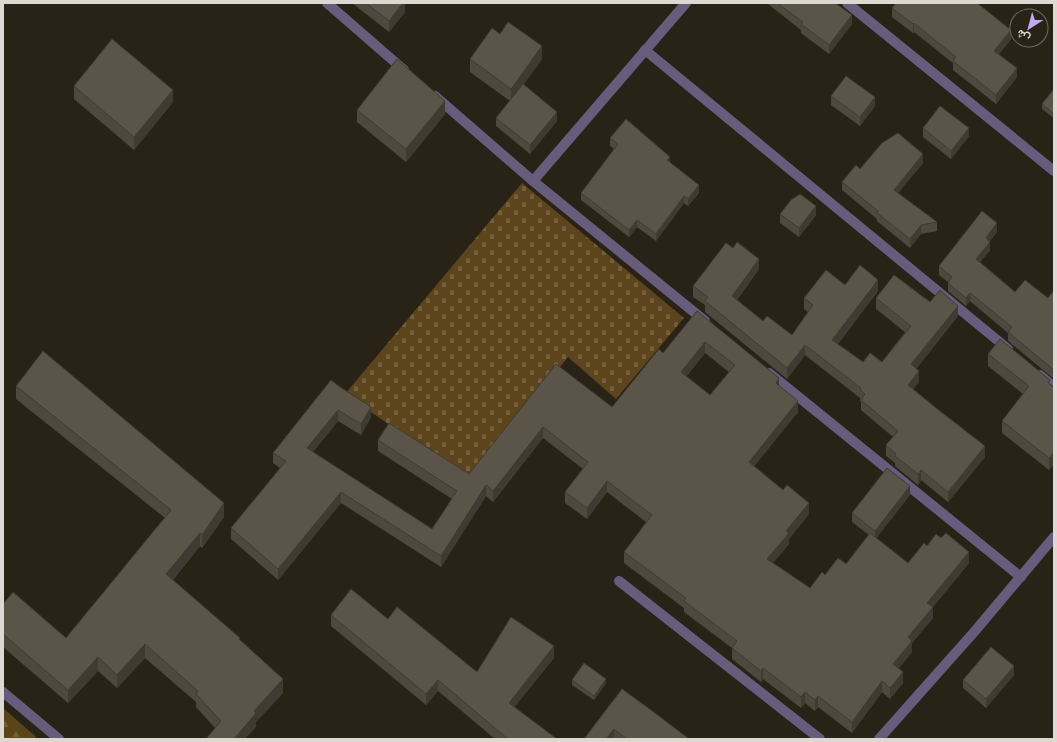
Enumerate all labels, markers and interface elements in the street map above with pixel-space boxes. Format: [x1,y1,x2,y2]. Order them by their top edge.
north arrow [1009,8,1049,48]
text: ش [1014,27,1033,46]

